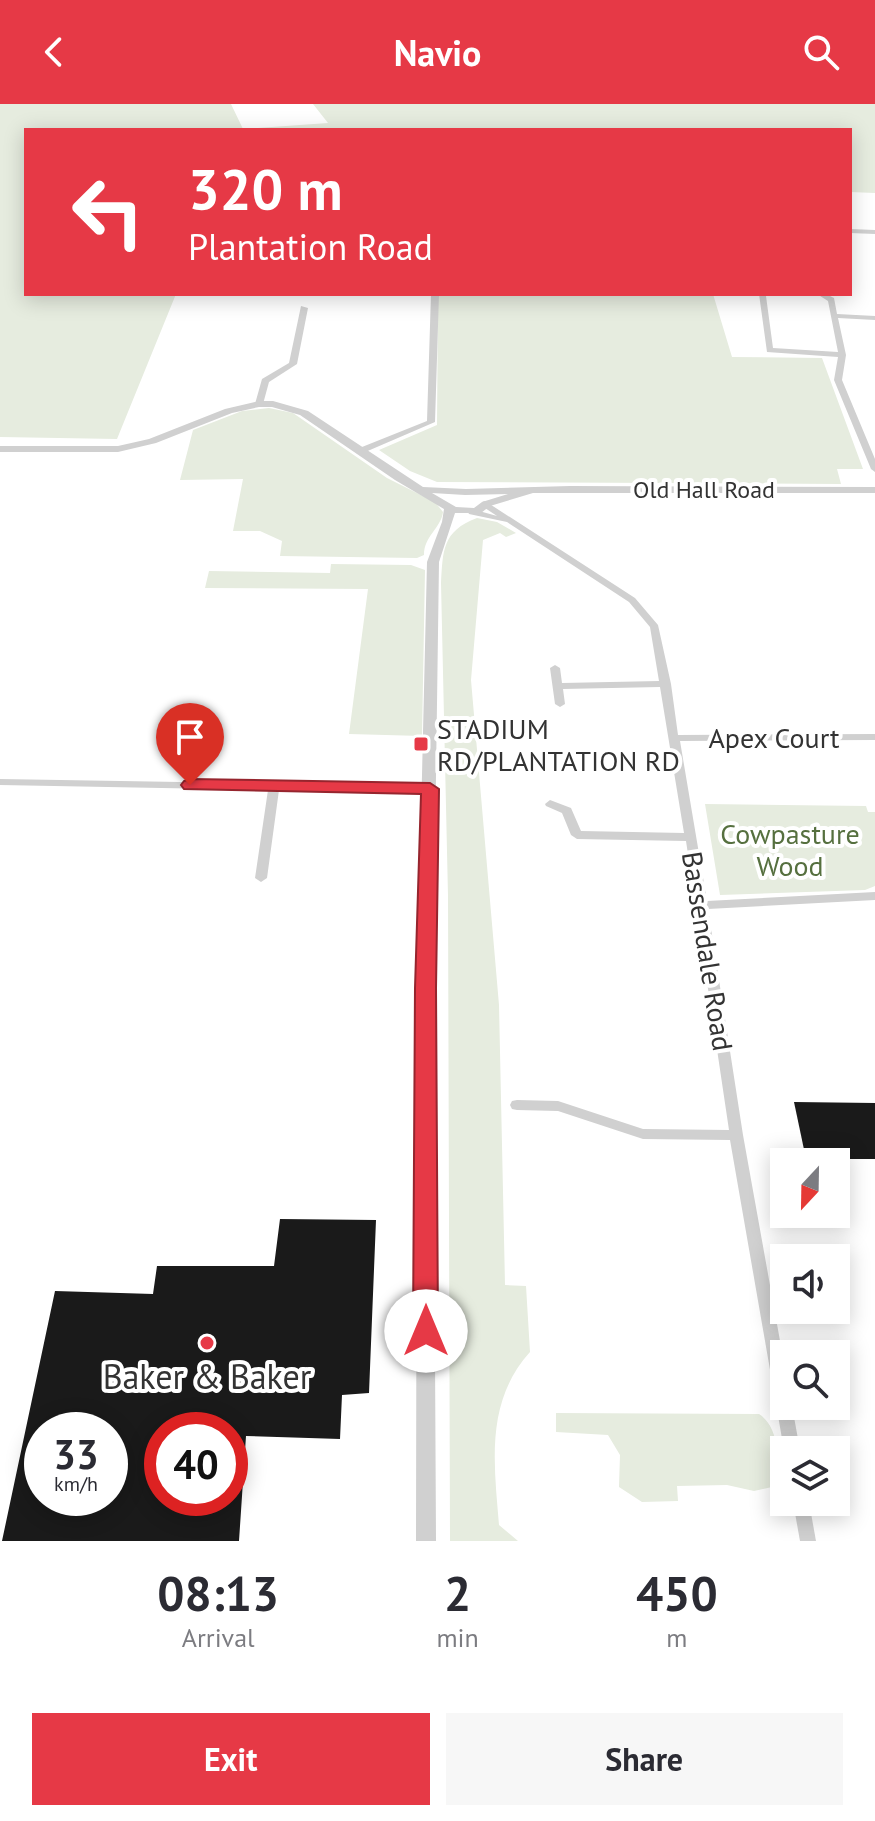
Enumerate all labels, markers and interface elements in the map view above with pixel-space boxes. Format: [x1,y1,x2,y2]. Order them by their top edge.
text: Navio [394,29,481,76]
icon: back [32,30,76,74]
icon: search [799,30,843,74]
text: 320 m [188,153,343,225]
icon: left [56,160,160,264]
text: Plantation Road [188,223,433,270]
street label: Old Hall Road [633,474,775,505]
pin [156,703,224,785]
place label: STADIUM RD/PLANTATION RD [437,710,680,779]
icon: arrive [168,715,212,759]
street label: Apex Court [708,719,840,756]
marker: STADIUM RD/PLANTATION RD [412,735,430,753]
park label: Cowpasture Wood [720,815,860,884]
street label: Bassendale Road [674,849,742,1053]
north arrow [770,1148,850,1228]
map controls [770,1148,850,1516]
button: sound [770,1244,850,1324]
position arrow [384,1289,468,1373]
marker: Baker & Baker [198,1334,216,1352]
button: search [770,1340,850,1420]
place label: Baker & Baker [103,1354,312,1398]
speed limit sign: 40 [144,1412,248,1516]
text: 33 [53,1428,99,1480]
button: layers [770,1436,850,1516]
text: km/h [54,1471,98,1497]
text: 08:13 [157,1562,279,1624]
text: 2 [444,1562,471,1624]
text: 450 [636,1562,718,1624]
text: Arrival [182,1621,255,1654]
text: min [436,1621,479,1654]
text: m [666,1621,687,1654]
button: Exit [32,1713,430,1805]
button: Share [446,1713,843,1805]

